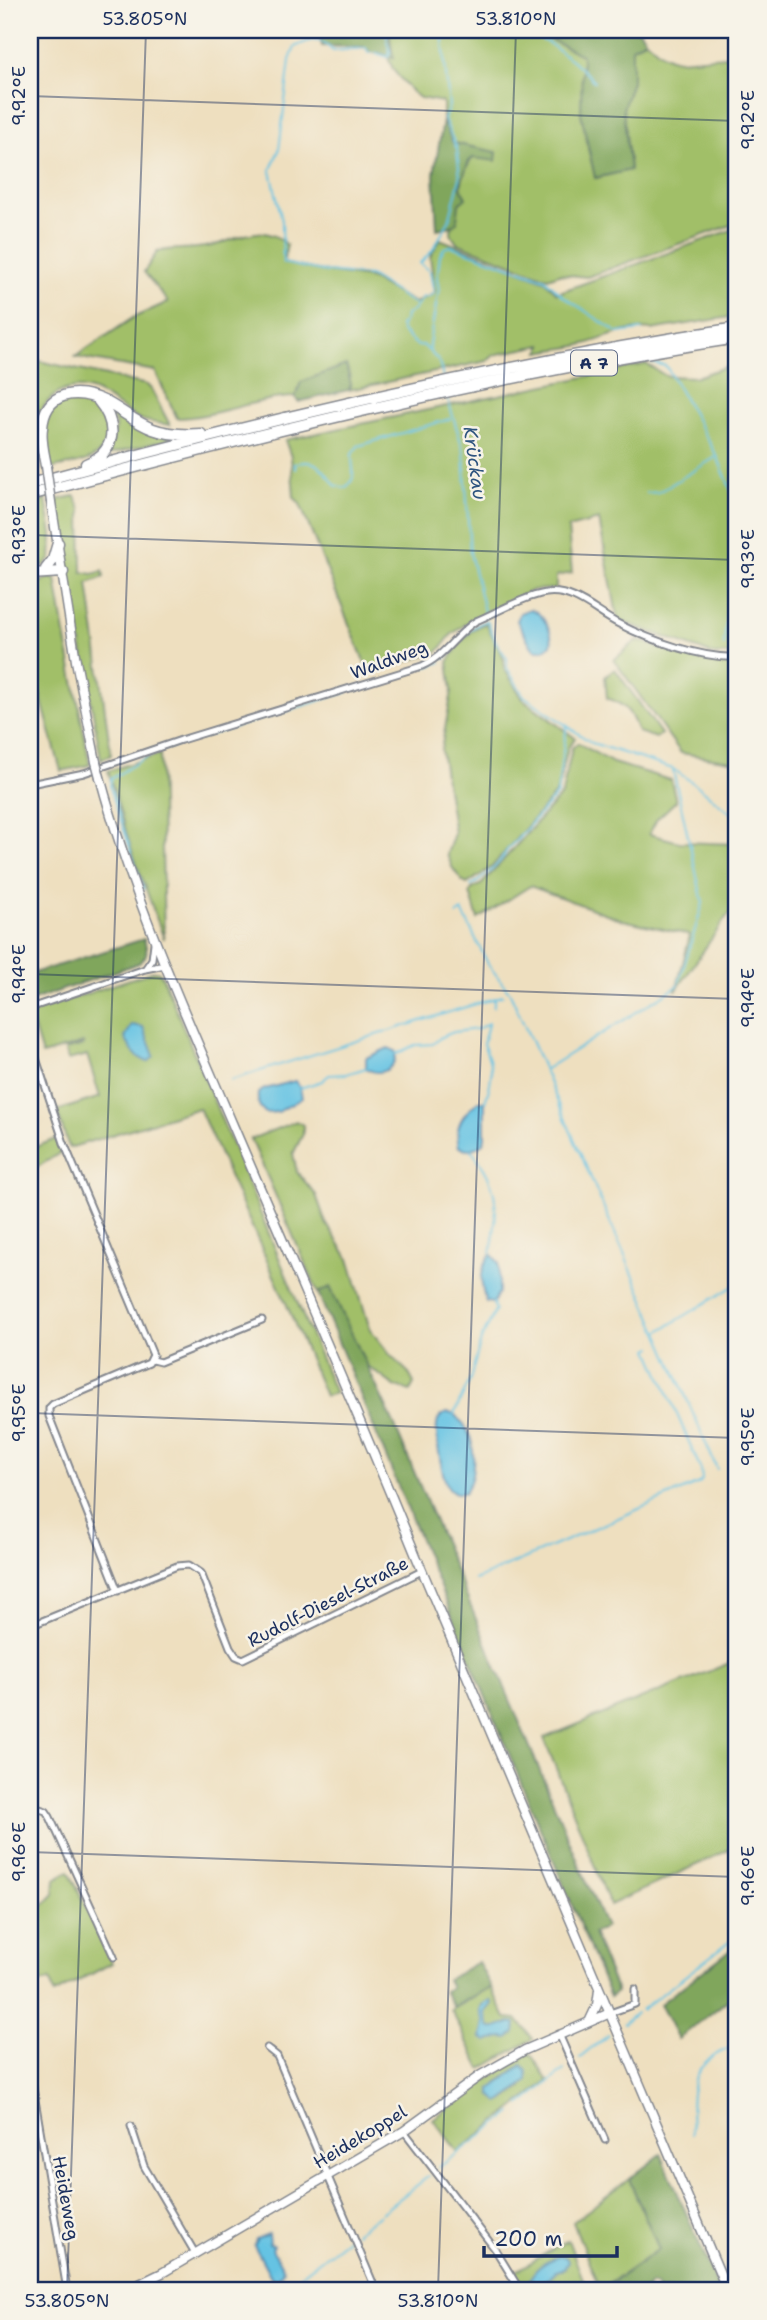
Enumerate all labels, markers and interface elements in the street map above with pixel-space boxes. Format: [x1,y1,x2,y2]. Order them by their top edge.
text: 53.805°N [102,7,188,31]
text: 53.810°N [476,7,556,31]
text: 9.92°E [7,66,31,126]
text: 9.92°E [736,90,760,150]
road number: A 7 [571,350,617,376]
water label: Krückau [457,425,493,501]
text: 9.93°E [7,505,31,565]
text: 9.93°E [736,529,760,589]
street label: Waldweg [347,635,431,685]
text: 9.94°E [7,944,31,1004]
text: 9.94°E [736,968,760,1028]
text: 9.95°E [7,1383,31,1443]
text: 9.95°E [736,1407,760,1467]
street label: Rudolf-Diesel-Straße [244,1551,412,1653]
text: 9.96°E [7,1822,31,1882]
text: 9.96°E [736,1846,760,1906]
street label: Heidekoppel [309,2099,412,2174]
street label: Heideweg [47,2154,85,2242]
scale bar [484,2215,616,2259]
text: 200 m [494,2225,563,2253]
text: 53.805°N [24,2289,110,2313]
text: 53.810°N [398,2289,478,2313]

